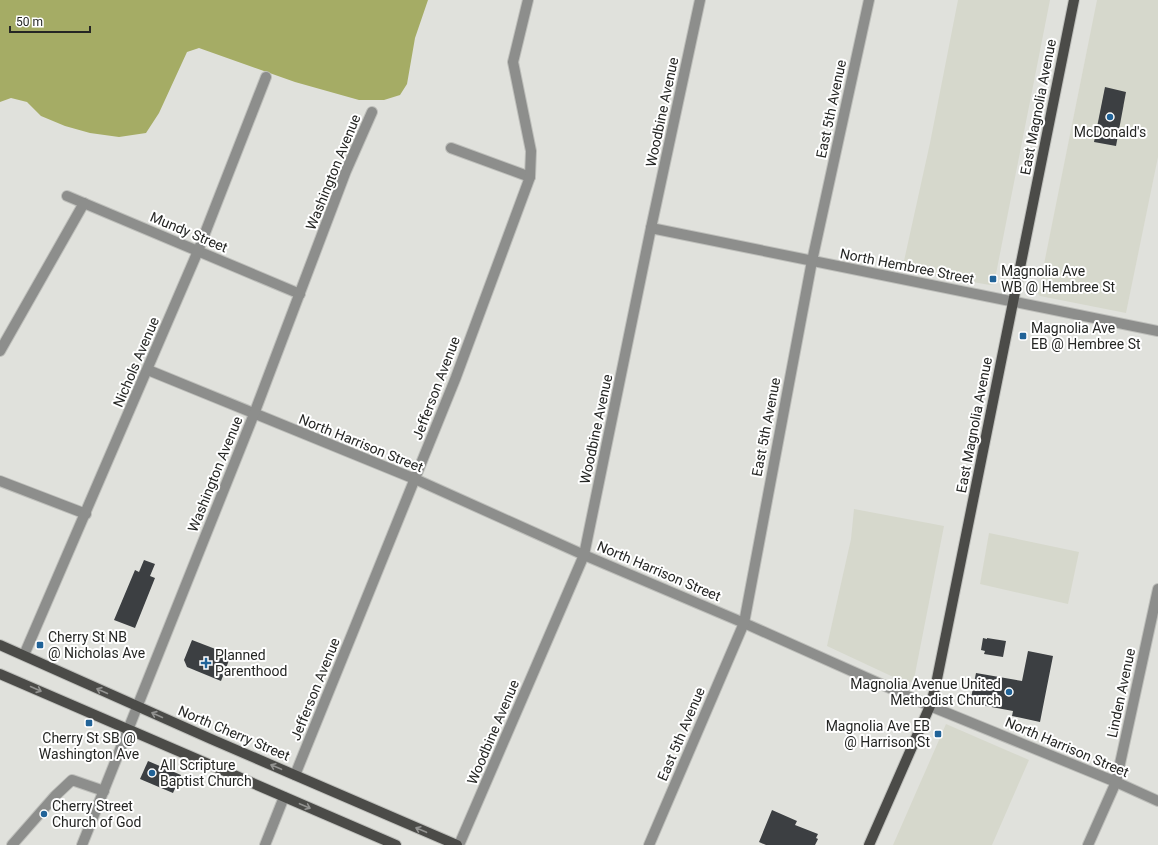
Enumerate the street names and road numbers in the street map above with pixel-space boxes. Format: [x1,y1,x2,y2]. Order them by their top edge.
street label: East Magnolia Avenue [1017,38,1059,176]
street label: Woodbine Avenue [643,56,681,168]
street label: East 5th Avenue [813,58,849,160]
street label: Washington Avenue [303,112,363,232]
street label: Mundy Street [148,208,231,256]
street label: North Hembree Street [839,245,976,287]
street label: Nichols Avenue [110,315,162,409]
street label: Jefferson Avenue [409,334,463,442]
street label: East Magnolia Avenue [953,356,995,494]
street label: Woodbine Avenue [577,373,615,485]
street label: East 5th Avenue [749,376,783,478]
street label: North Harrison Street [296,411,426,475]
street label: Washington Avenue [185,414,245,534]
street label: North Harrison Street [595,538,724,604]
street label: Jefferson Avenue [287,635,343,743]
street label: Linden Avenue [1104,647,1138,739]
street label: Woodbine Avenue [464,677,522,787]
street label: East 5th Avenue [654,685,708,783]
street label: North Cherry Street [176,702,293,764]
street label: North Harrison Street [1003,714,1132,780]

